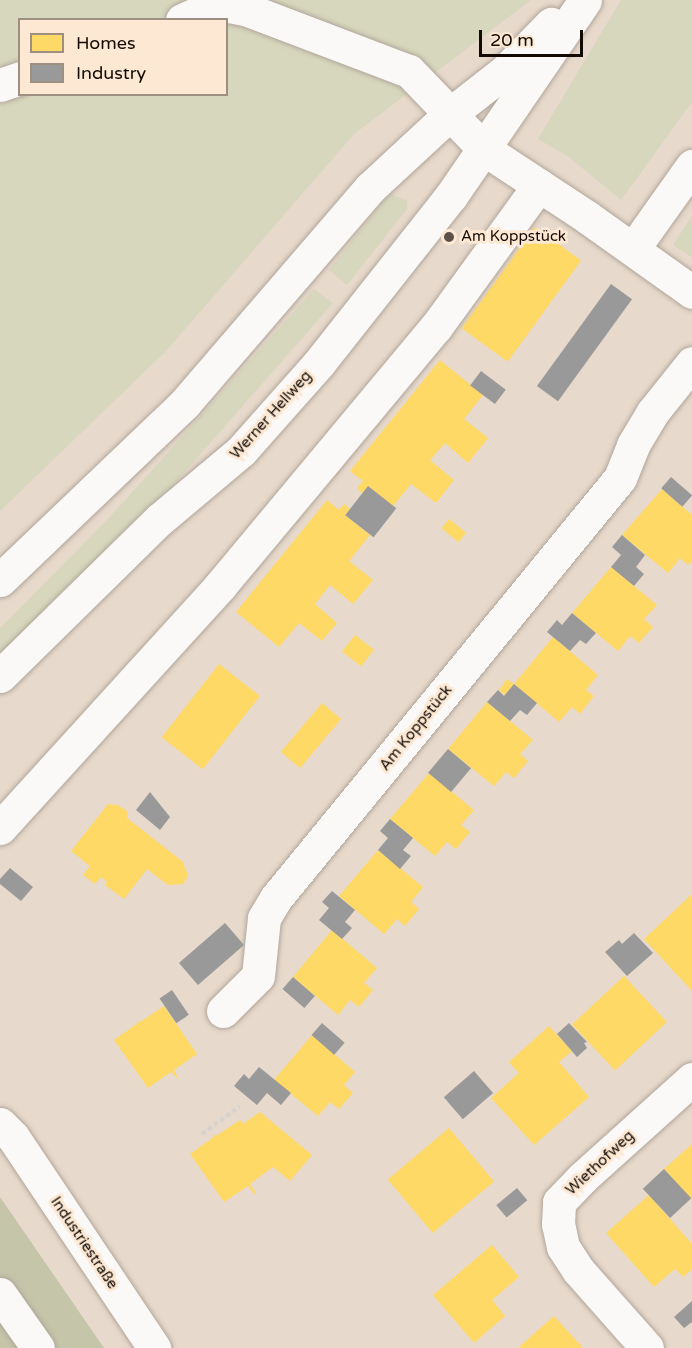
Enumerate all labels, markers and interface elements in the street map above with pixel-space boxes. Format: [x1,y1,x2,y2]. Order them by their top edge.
legend [18,18,228,96]
scale bar [482,18,586,56]
text: 20 m [490,29,534,51]
text: Homes [76,32,136,54]
text: Industry [76,62,146,84]
place label: Am Koppstück [461,228,566,246]
marker: Am Koppstück [442,230,456,244]
street label: Werner Hellweg [227,367,315,463]
street label: Am Koppstück [376,682,456,774]
street label: Wiethofweg [562,1127,638,1199]
street label: Industriestraße [47,1193,121,1293]

